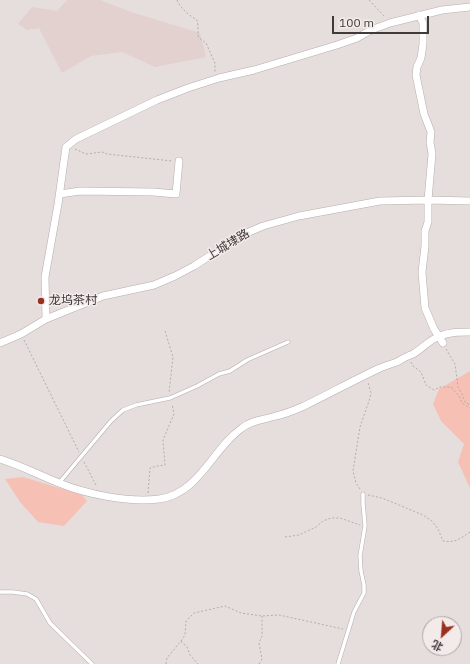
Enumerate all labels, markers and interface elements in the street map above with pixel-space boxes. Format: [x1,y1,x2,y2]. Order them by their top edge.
scale bar [334,8,431,34]
text: 100 m [339,15,374,30]
street label: 上城埭路 [204,226,252,264]
place label: 龙坞茶村 [49,294,97,308]
marker: 龙坞茶村 [36,296,46,306]
north arrow [422,616,462,656]
text: 北 [429,637,445,655]

